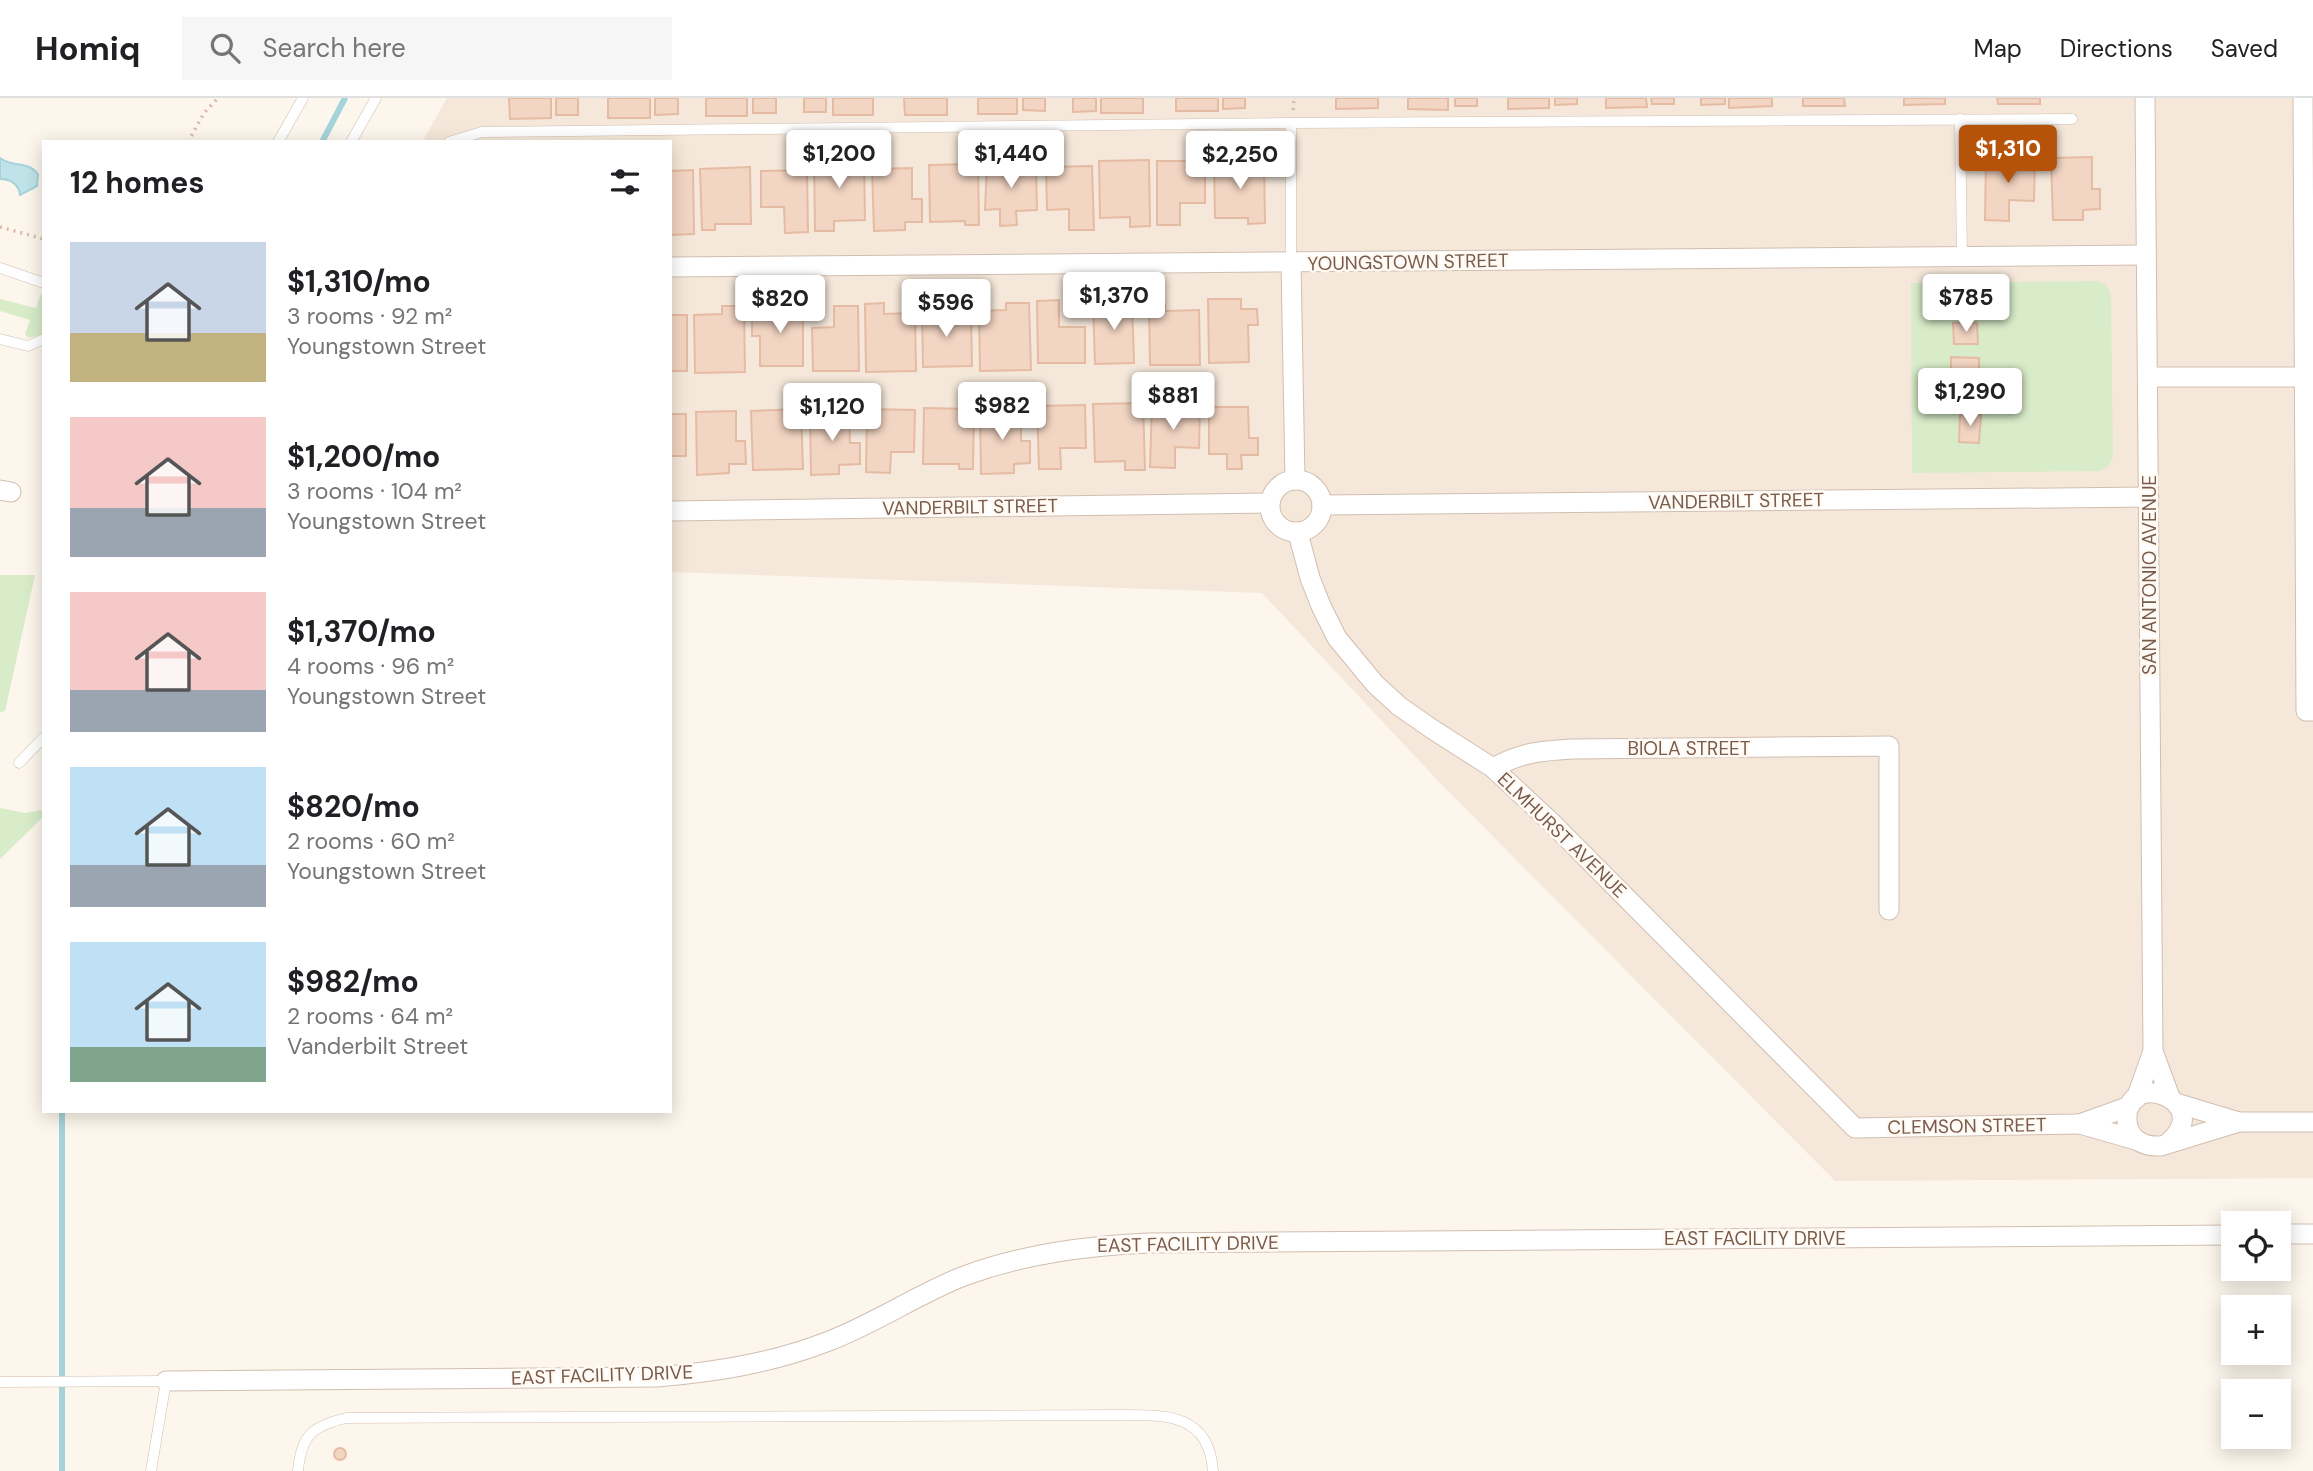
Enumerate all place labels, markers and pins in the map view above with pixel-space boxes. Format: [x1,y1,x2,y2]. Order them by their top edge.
pin: $1,310 [1951,126,2065,185]
pin: $1,200 [782,130,896,190]
pin: $1,440 [954,130,1068,190]
pin: $2,250 [1183,132,1297,191]
pin: $1,370 [1057,272,1171,332]
pin: $785 [1925,274,2007,334]
pin: $820 [739,275,821,335]
pin: $596 [905,280,987,339]
pin: $1,290 [1913,368,2027,428]
pin: $881 [1132,372,1214,432]
pin: $982 [961,382,1043,442]
pin: $1,120 [775,384,889,443]

